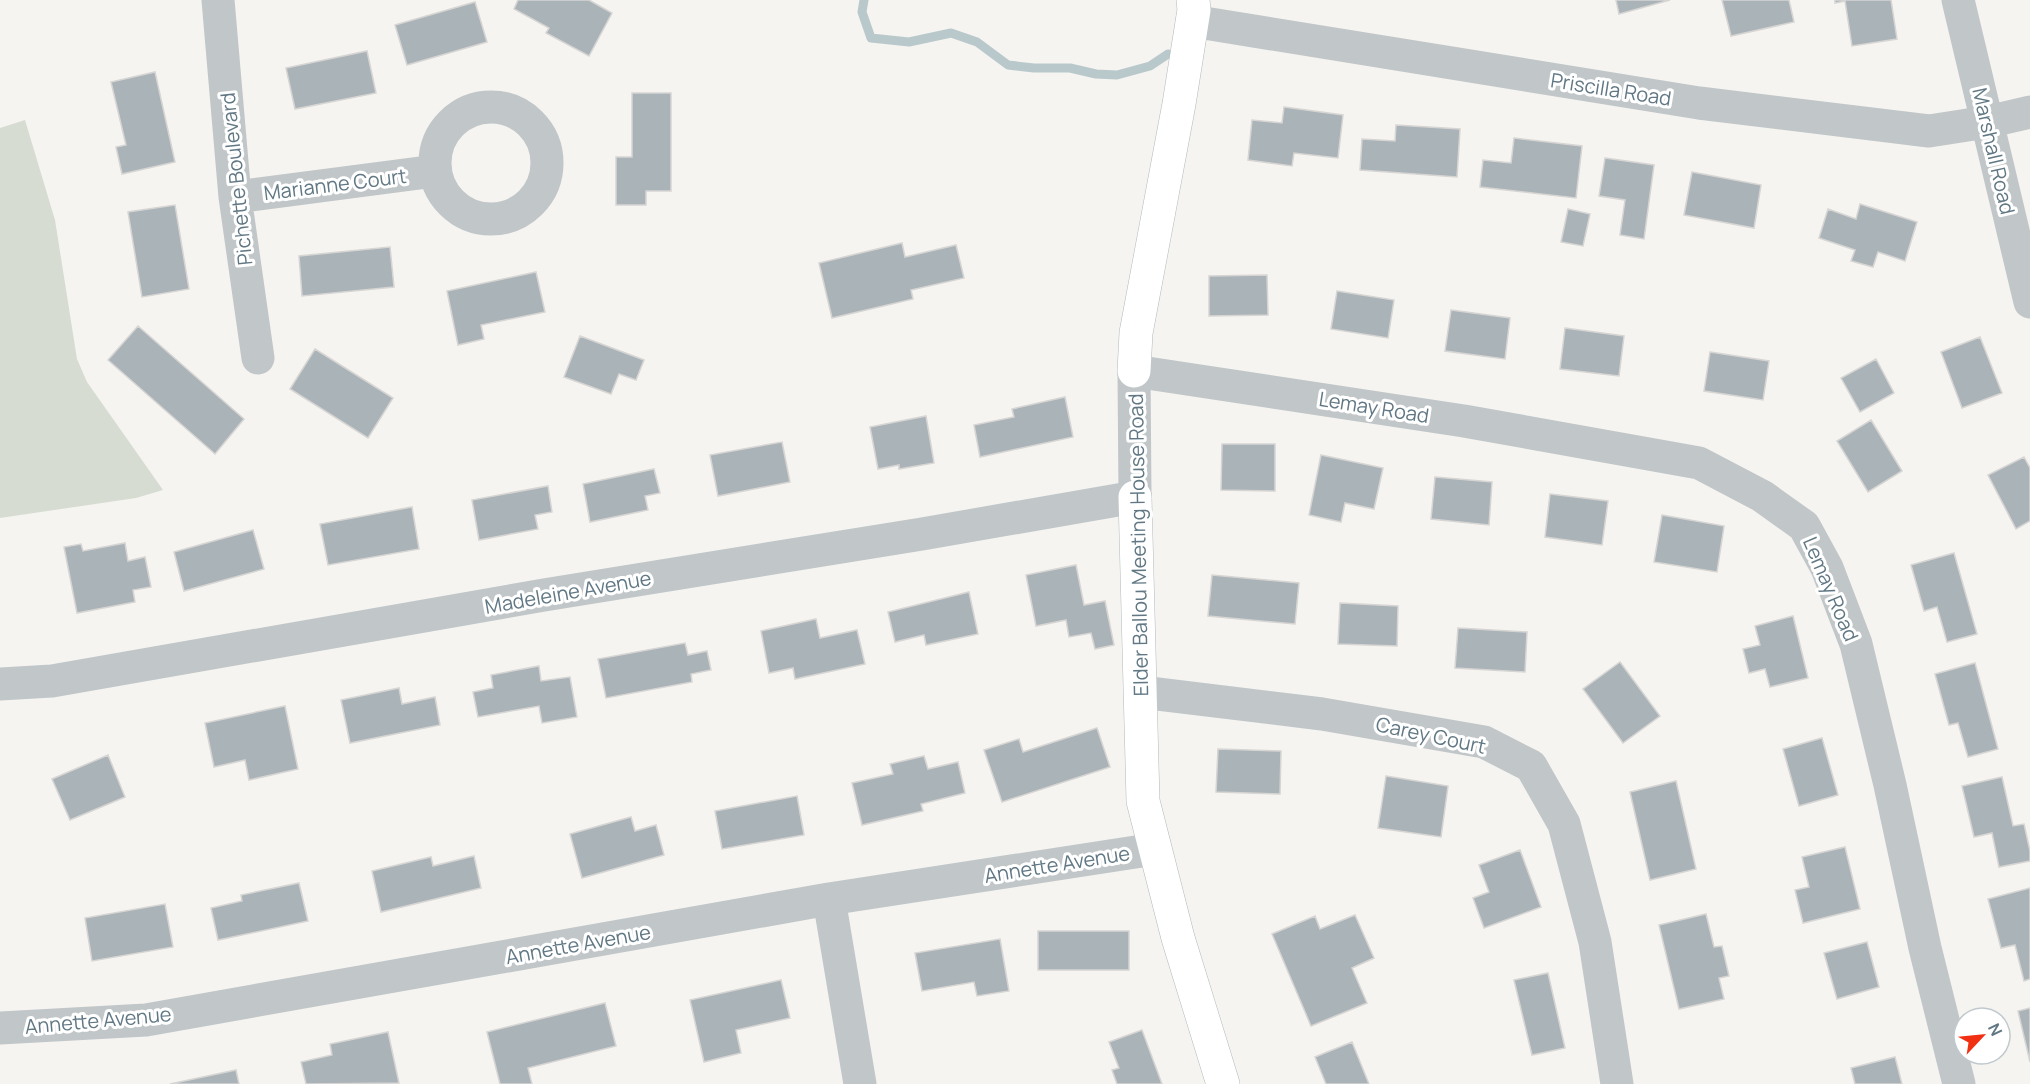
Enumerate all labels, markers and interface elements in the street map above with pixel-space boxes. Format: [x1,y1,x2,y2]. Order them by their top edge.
street label: Priscilla Road [1549,66,1673,112]
street label: Marshall Road [1966,85,2022,217]
street label: Pichette Boulevard [214,91,258,267]
street label: Marianne Court [262,162,408,206]
street label: Lemay Road [1317,385,1431,429]
street label: Elder Ballou Meeting House Road [1122,393,1154,697]
street label: Lemay Road [1797,533,1865,645]
street label: Madeleine Avenue [483,564,653,620]
street label: Carey Court [1374,710,1488,760]
street label: Annette Avenue [982,839,1132,889]
street label: Annette Avenue [503,918,653,970]
street label: Annette Avenue [24,1000,172,1040]
north arrow [1952,1006,2012,1066]
text: N [1983,1019,2008,1039]

